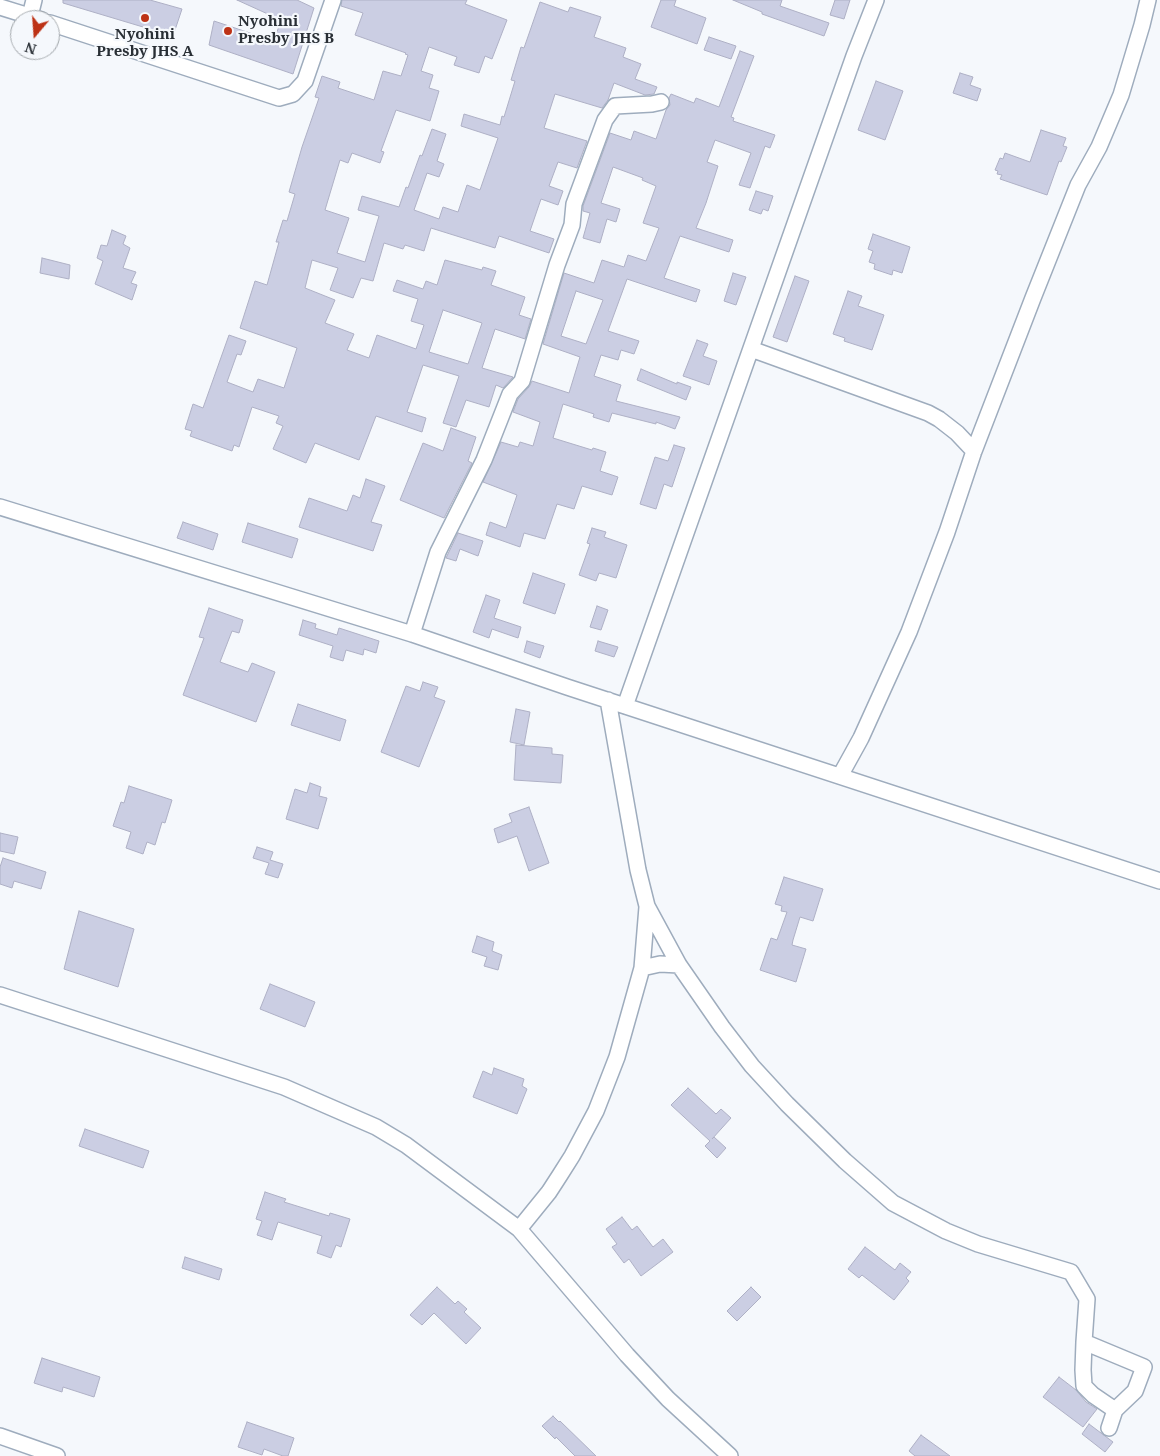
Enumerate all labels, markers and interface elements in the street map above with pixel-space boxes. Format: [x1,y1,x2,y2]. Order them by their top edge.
north arrow [10,10,60,60]
marker: Nyohini Presby JHS A [139,12,151,24]
place label: Nyohini Presby JHS B [238,13,334,48]
marker: Nyohini Presby JHS B [222,25,234,37]
place label: Nyohini Presby JHS A [96,26,194,61]
text: N [22,38,39,60]

